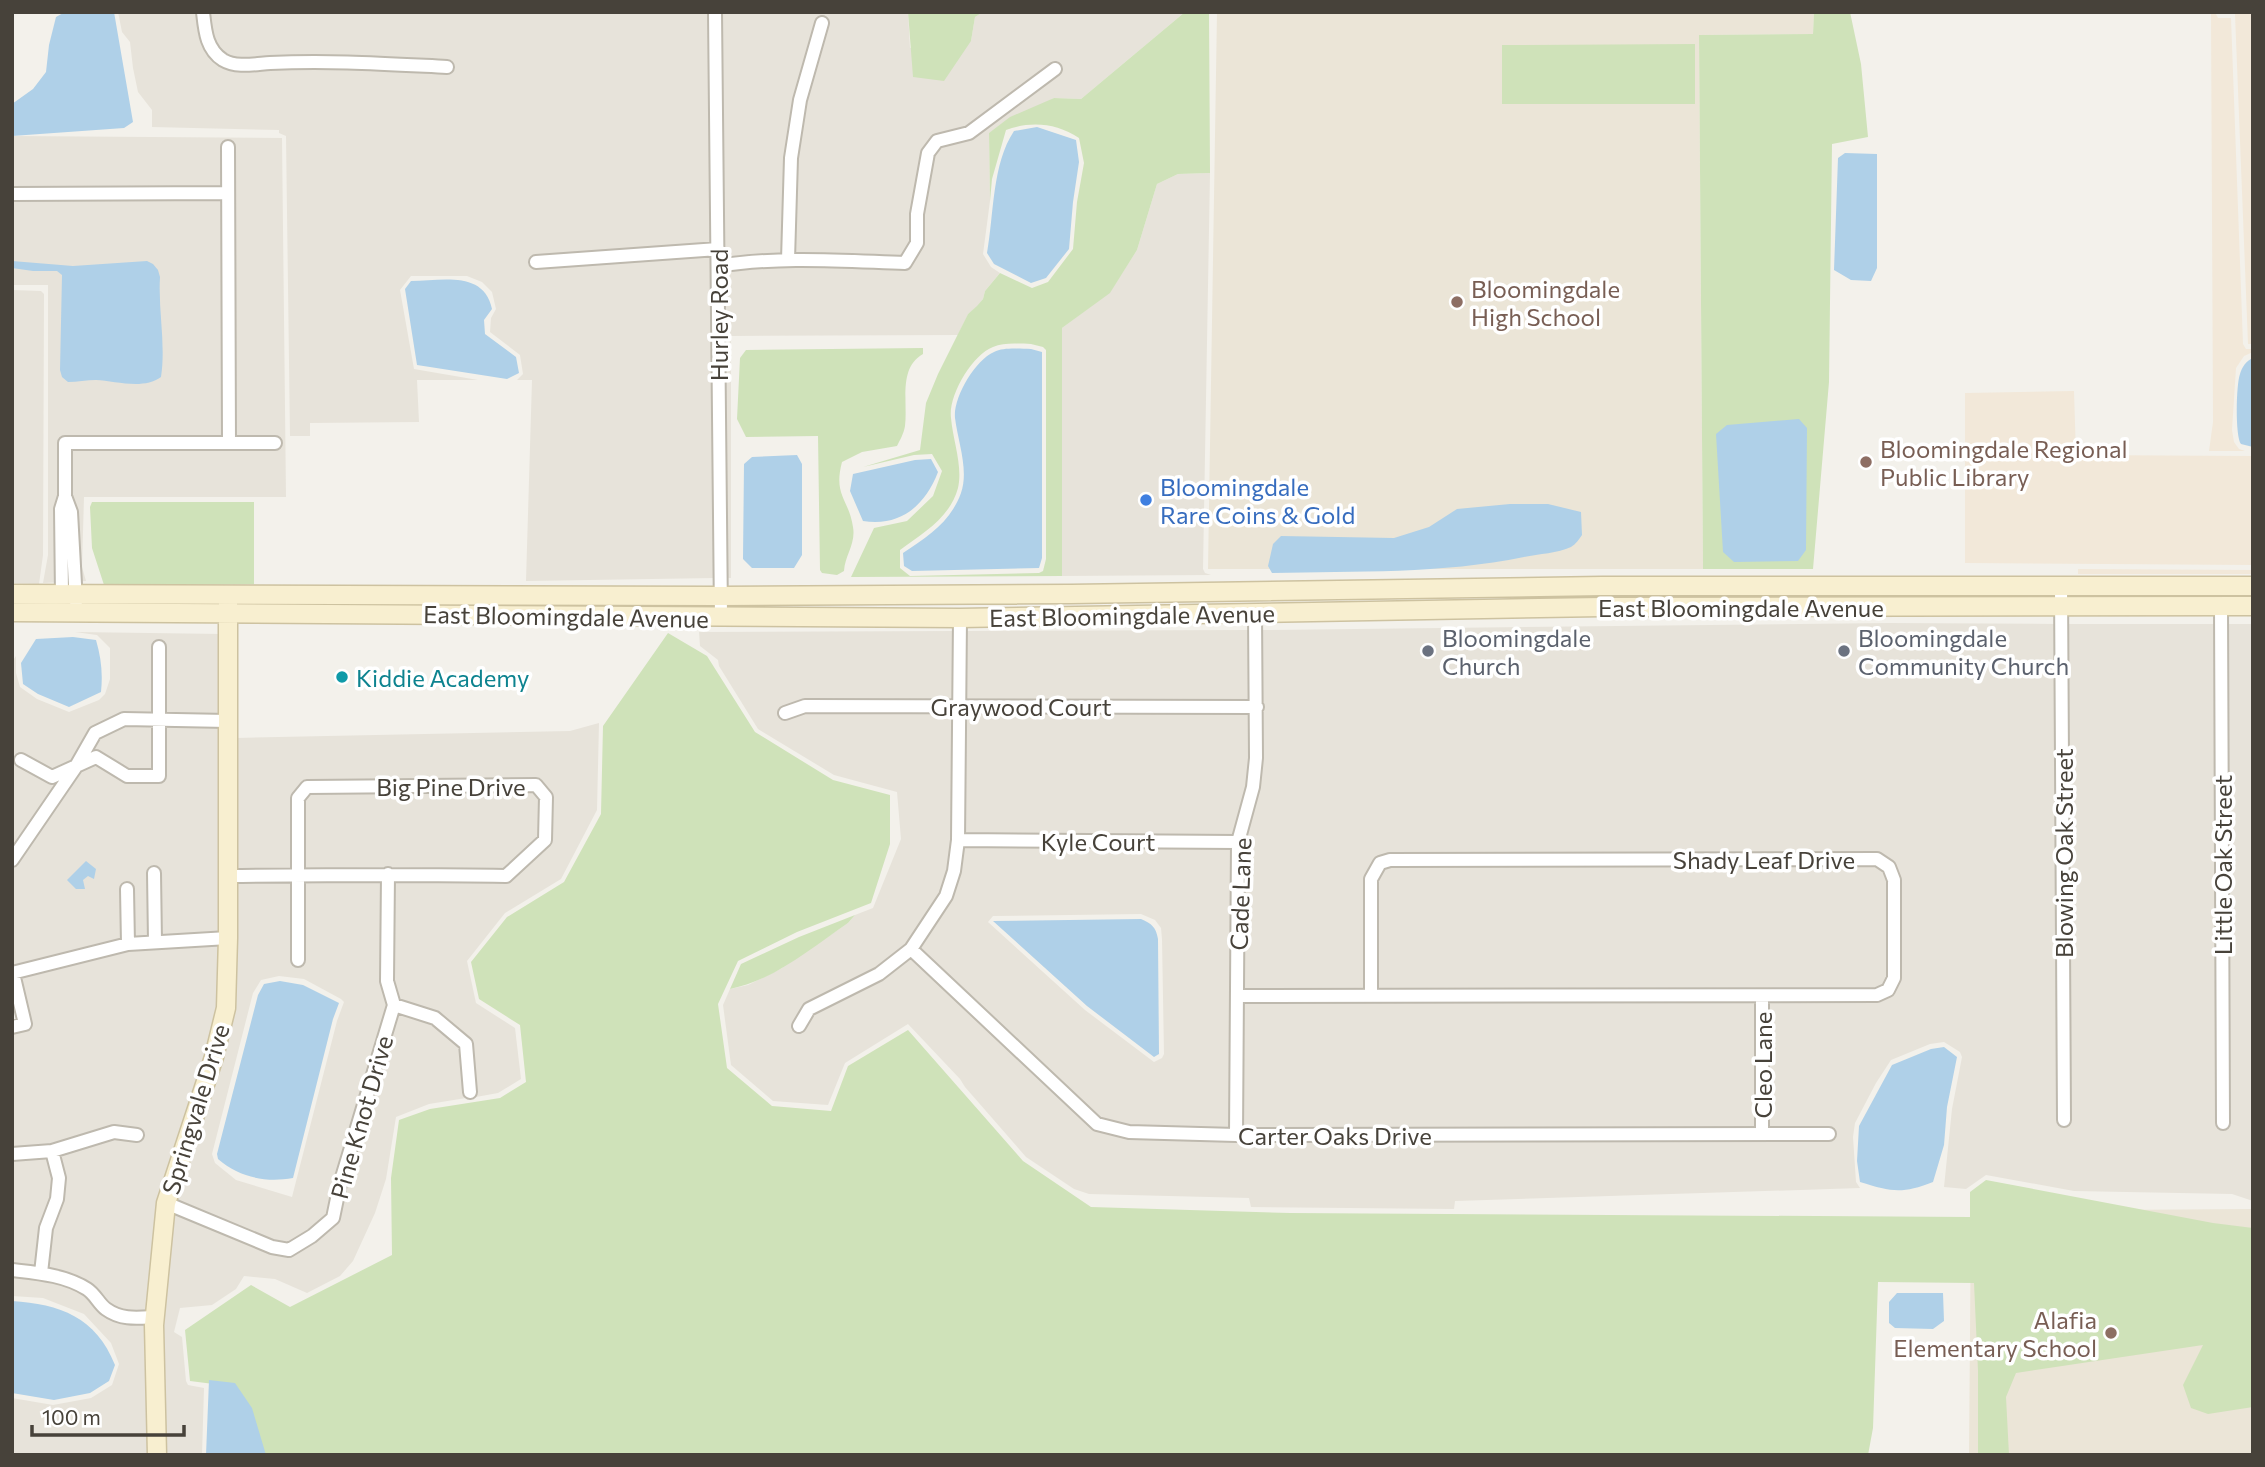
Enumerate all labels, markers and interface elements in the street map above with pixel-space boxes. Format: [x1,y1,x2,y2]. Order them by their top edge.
street label: Hurley Road [704,249,733,381]
place label: Bloomingdale High School [1471,274,1620,331]
marker: Bloomingdale High School [1449,294,1465,310]
place label: Bloomingdale Regional Public Library [1880,434,2128,491]
marker: Bloomingdale Regional Public Library [1858,454,1874,470]
place label: Bloomingdale Rare Coins & Gold [1160,472,1355,529]
marker: Bloomingdale Rare Coins & Gold [1138,492,1154,508]
street label: East Bloomingdale Avenue [1598,593,1884,622]
street label: East Bloomingdale Avenue [989,598,1275,632]
street label: East Bloomingdale Avenue [423,599,709,633]
place label: Bloomingdale Church [1442,623,1591,680]
place label: Bloomingdale Community Church [1858,623,2069,680]
marker: Bloomingdale Church [1420,643,1436,659]
marker: Bloomingdale Community Church [1836,643,1852,659]
place label: Kiddie Academy [356,663,529,692]
marker: Kiddie Academy [334,669,350,685]
street label: Graywood Court [930,692,1112,721]
street label: Blowing Oak Street [2049,748,2078,958]
street label: Big Pine Drive [376,772,526,801]
street label: Little Oak Street [2208,775,2237,955]
street label: Kyle Court [1041,827,1155,856]
street label: Cade Lane [1224,837,1256,951]
street label: Shady Leaf Drive [1673,845,1855,874]
street label: Cleo Lane [1748,1012,1777,1118]
street label: Springvale Drive [155,1020,235,1198]
street label: Pine Knot Drive [324,1032,398,1202]
street label: Carter Oaks Drive [1238,1121,1432,1150]
place label: Alafia Elementary School [1893,1305,2097,1362]
marker: Alafia Elementary School [2103,1325,2119,1341]
scale bar [32,1394,184,1438]
text: 100 m [42,1404,101,1429]

